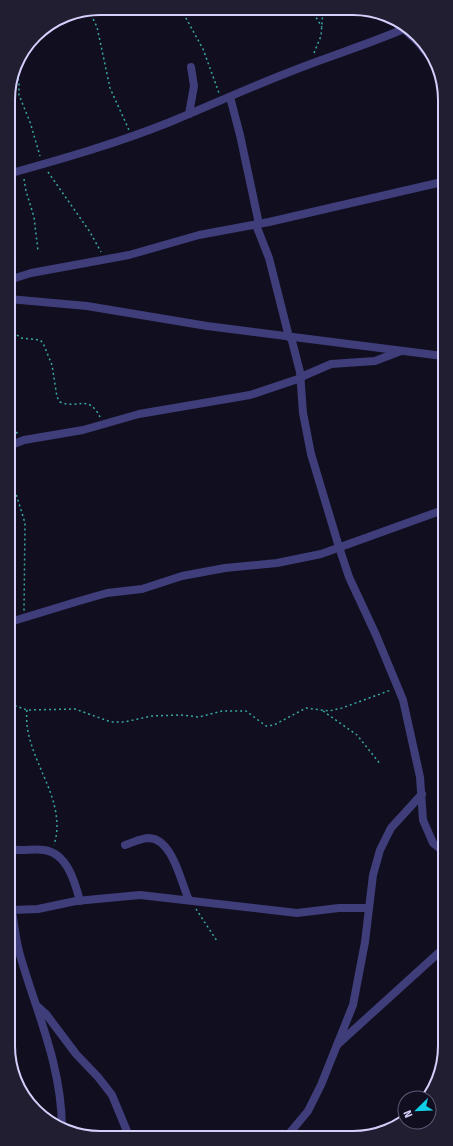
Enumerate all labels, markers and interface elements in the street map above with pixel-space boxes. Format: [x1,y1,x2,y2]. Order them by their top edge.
north arrow [397,1090,437,1130]
text: N [401,1108,416,1119]

